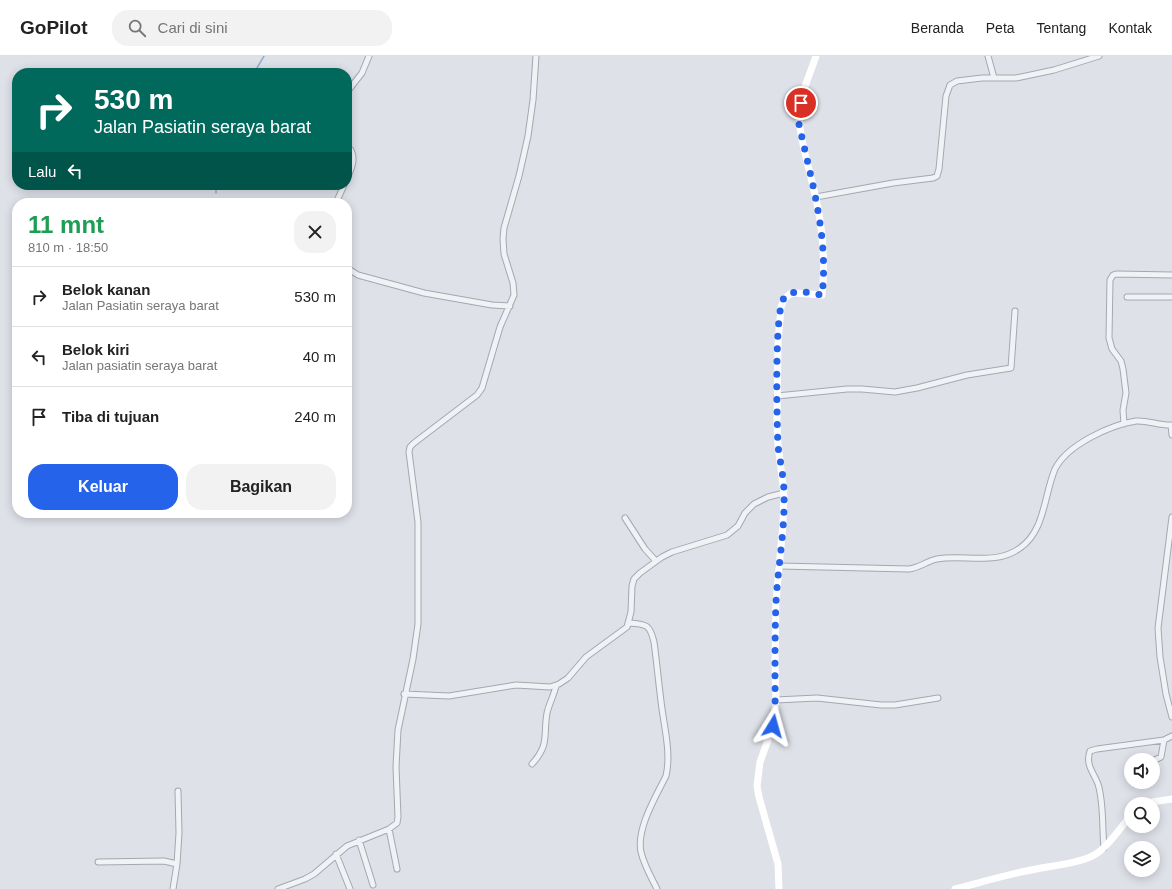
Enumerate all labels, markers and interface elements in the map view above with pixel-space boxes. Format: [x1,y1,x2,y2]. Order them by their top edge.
search box [112,10,392,46]
text: GoPilot [20,17,88,38]
icon: search [126,17,148,39]
text: Cari di sini [158,19,228,36]
text: Beranda [911,20,964,36]
text: Peta [986,20,1015,36]
text: Tentang [1037,20,1086,36]
text: Kontak [1108,20,1152,36]
icon: right [28,84,80,136]
text: 530 m [94,84,173,115]
pin [784,86,818,120]
icon: arrive [790,92,812,114]
text: Jalan Pasiatin seraya barat [94,117,311,137]
icon: left [64,160,86,182]
text: Lalu [28,163,56,180]
text: 11 mnt [28,211,104,238]
button: close [294,211,336,253]
text: 810 m · 18:50 [28,240,108,255]
text: Belok kanan [62,281,150,298]
icon: right [28,286,50,308]
text: 530 m [294,288,336,305]
text: Jalan Pasiatin seraya barat [62,298,219,313]
text: Belok kiri [62,341,130,358]
icon: left [28,346,50,368]
text: 40 m [303,348,336,365]
text: Jalan pasiatin seraya barat [62,358,217,373]
icon: arrive [28,406,50,428]
text: Tiba di tujuan [62,408,159,425]
text: 240 m [294,408,336,425]
button: Keluar [28,464,178,510]
button: Bagikan [186,464,336,510]
position arrow [752,705,794,747]
map controls [1124,753,1160,877]
button: sound [1124,753,1160,789]
button: search [1124,797,1160,833]
button: layers [1124,841,1160,877]

